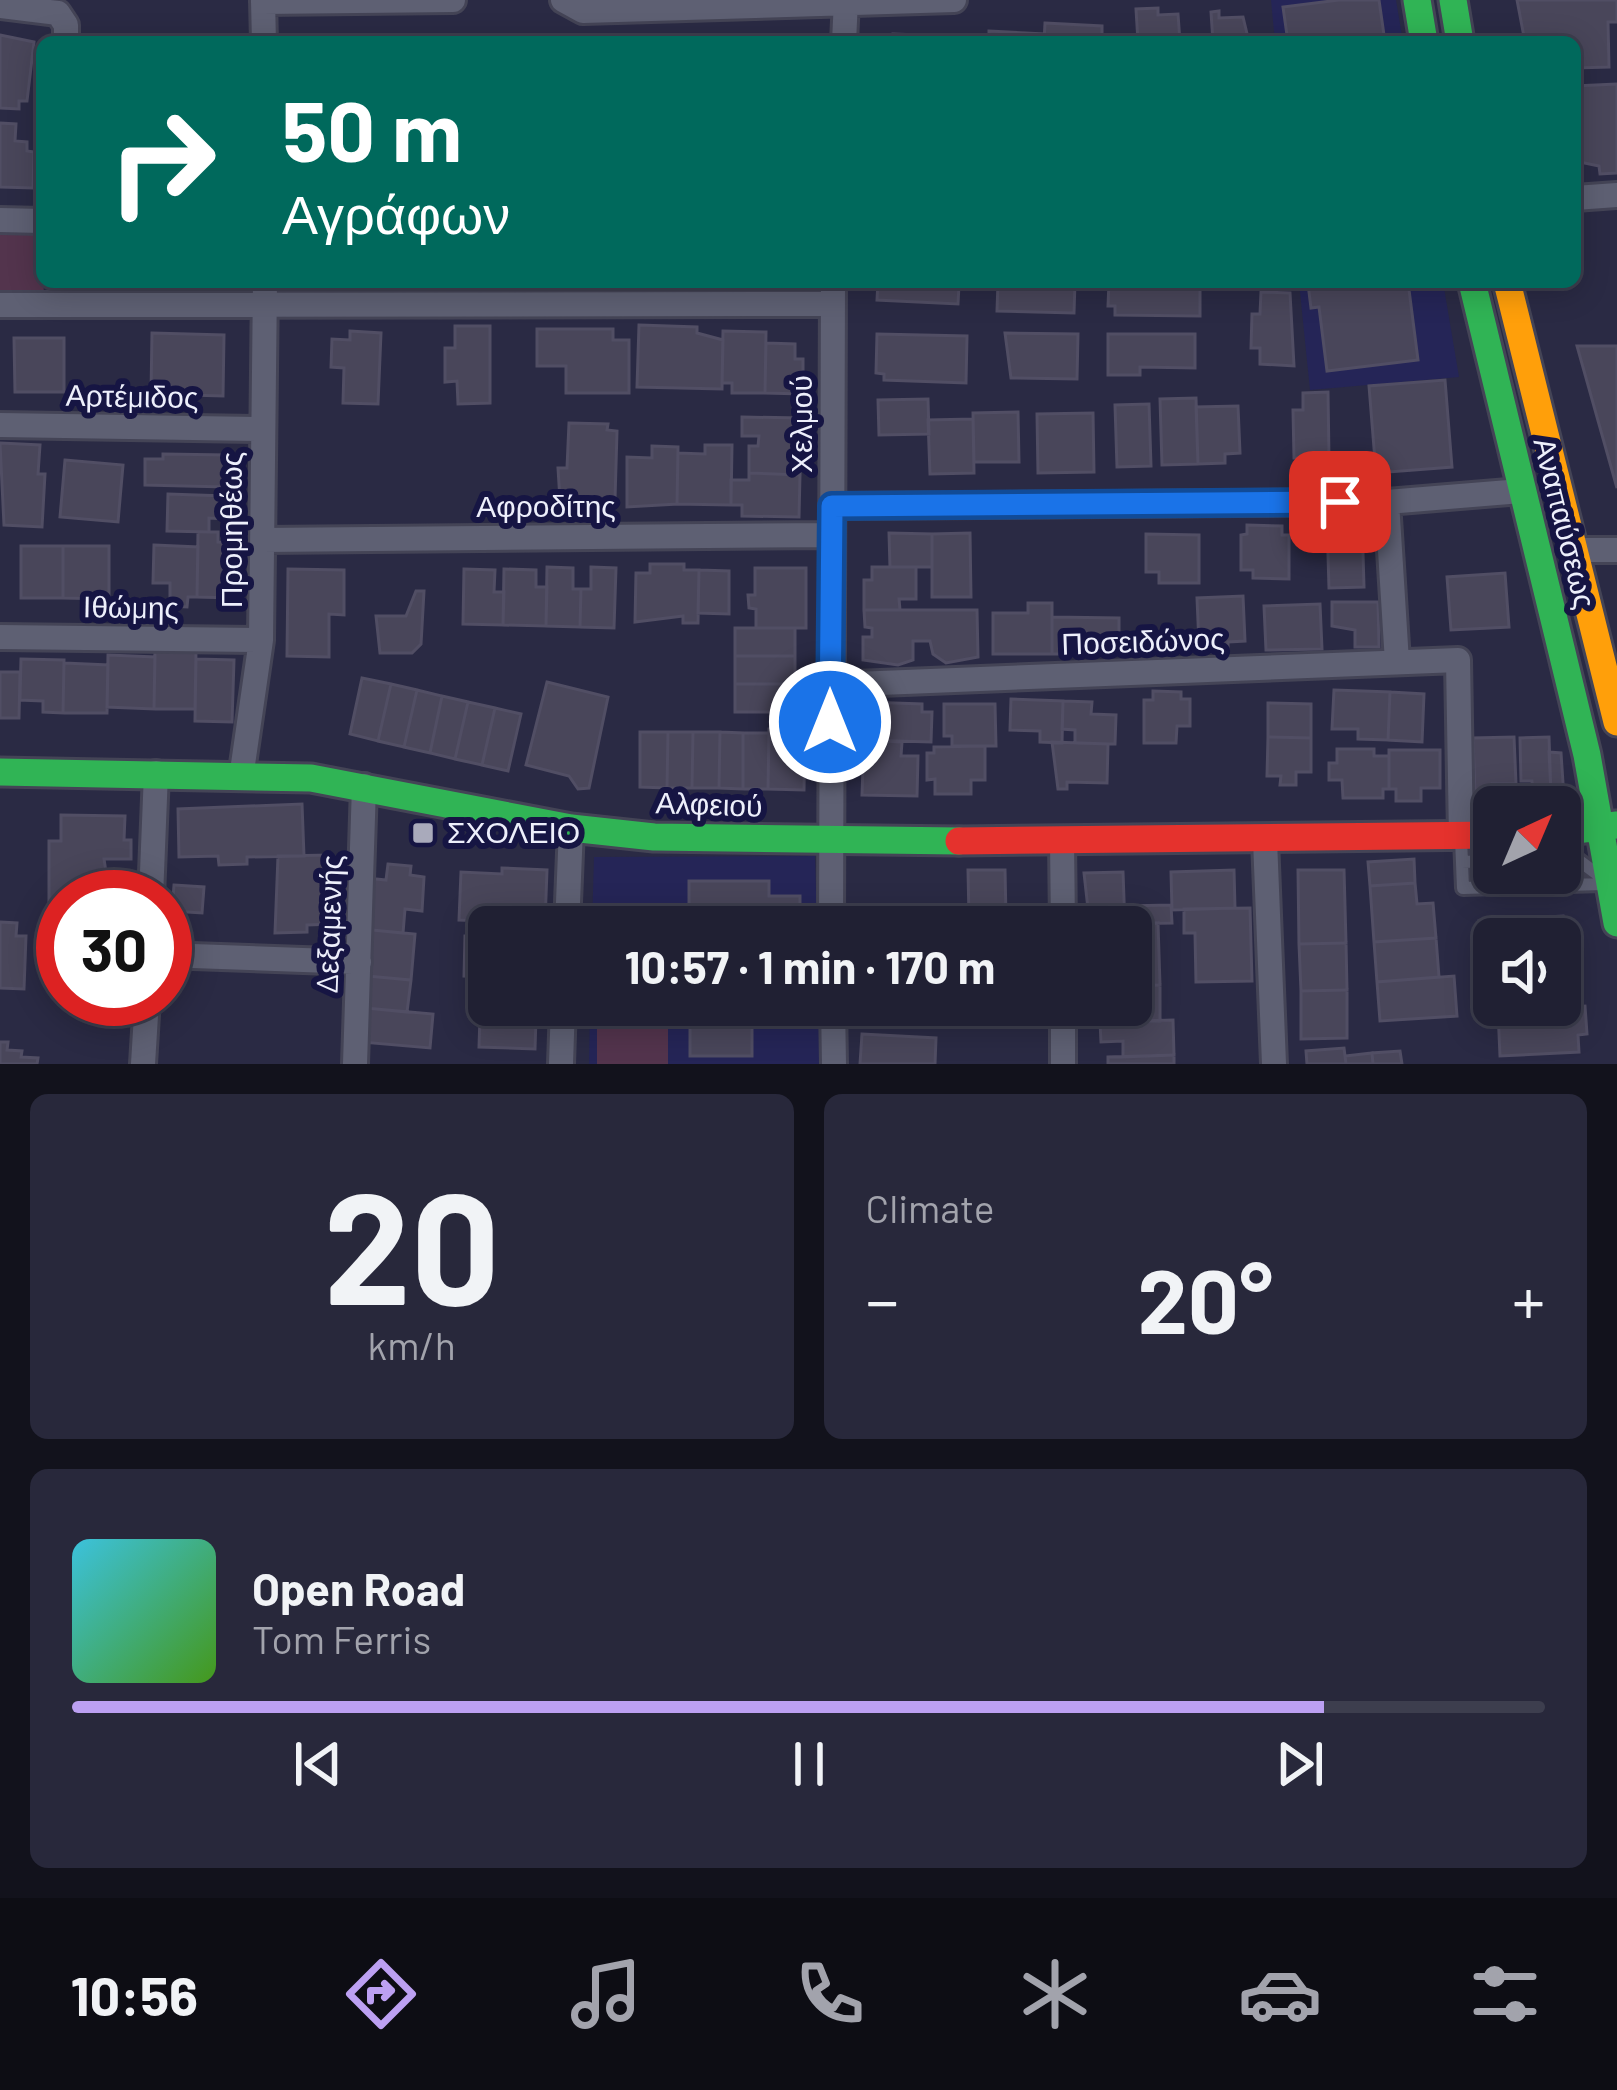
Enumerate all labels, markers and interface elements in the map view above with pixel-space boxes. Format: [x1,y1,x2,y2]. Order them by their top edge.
text: 50 m [282,78,462,179]
icon: right [84,84,240,240]
text: Αγράφων [282,180,510,245]
street label: Χελμού [782,375,818,473]
street label: Αρτέμιδος [65,376,199,414]
street label: Αναπαύσεως [1527,433,1605,612]
pin [1289,451,1391,553]
street label: Προμηθέως [212,452,248,608]
icon: arrive [1307,469,1373,535]
street label: Αφροδίτης [476,487,616,523]
street label: Ιθώμης [83,587,179,625]
street label: Ποσειδώνος [1061,619,1225,661]
position arrow [767,659,893,785]
street label: Αλφειού [655,783,763,823]
north arrow [1473,786,1581,894]
map controls [1473,786,1581,1026]
place label: ΣΧΟΛΕΙΟ [447,813,580,849]
marker: ΣΧΟΛΕΙΟ [410,820,436,846]
street label: Δεξαμενής [308,854,348,994]
speed limit sign: 30 [36,870,192,1026]
button: sound [1473,918,1581,1026]
text: 10:57 · 1 min · 170 m [625,939,995,993]
text: 20 [324,1149,500,1336]
text: Climate [866,1184,995,1231]
text: 20° [1137,1244,1273,1352]
text: − [866,1259,899,1338]
text: + [1512,1259,1545,1338]
text: km/h [368,1321,456,1368]
text: Open Road [252,1561,465,1615]
text: Tom Ferris [252,1615,431,1662]
icon: previous [285,1731,351,1797]
icon: pause [776,1731,842,1797]
icon: next [1267,1731,1333,1797]
icon: directions [339,1952,423,2036]
icon: music [564,1952,648,2036]
icon: phone [788,1952,872,2036]
icon: climate [1013,1952,1097,2036]
icon: car [1238,1952,1322,2036]
icon: filters [1463,1952,1547,2036]
text: 10:56 [70,1962,198,2027]

